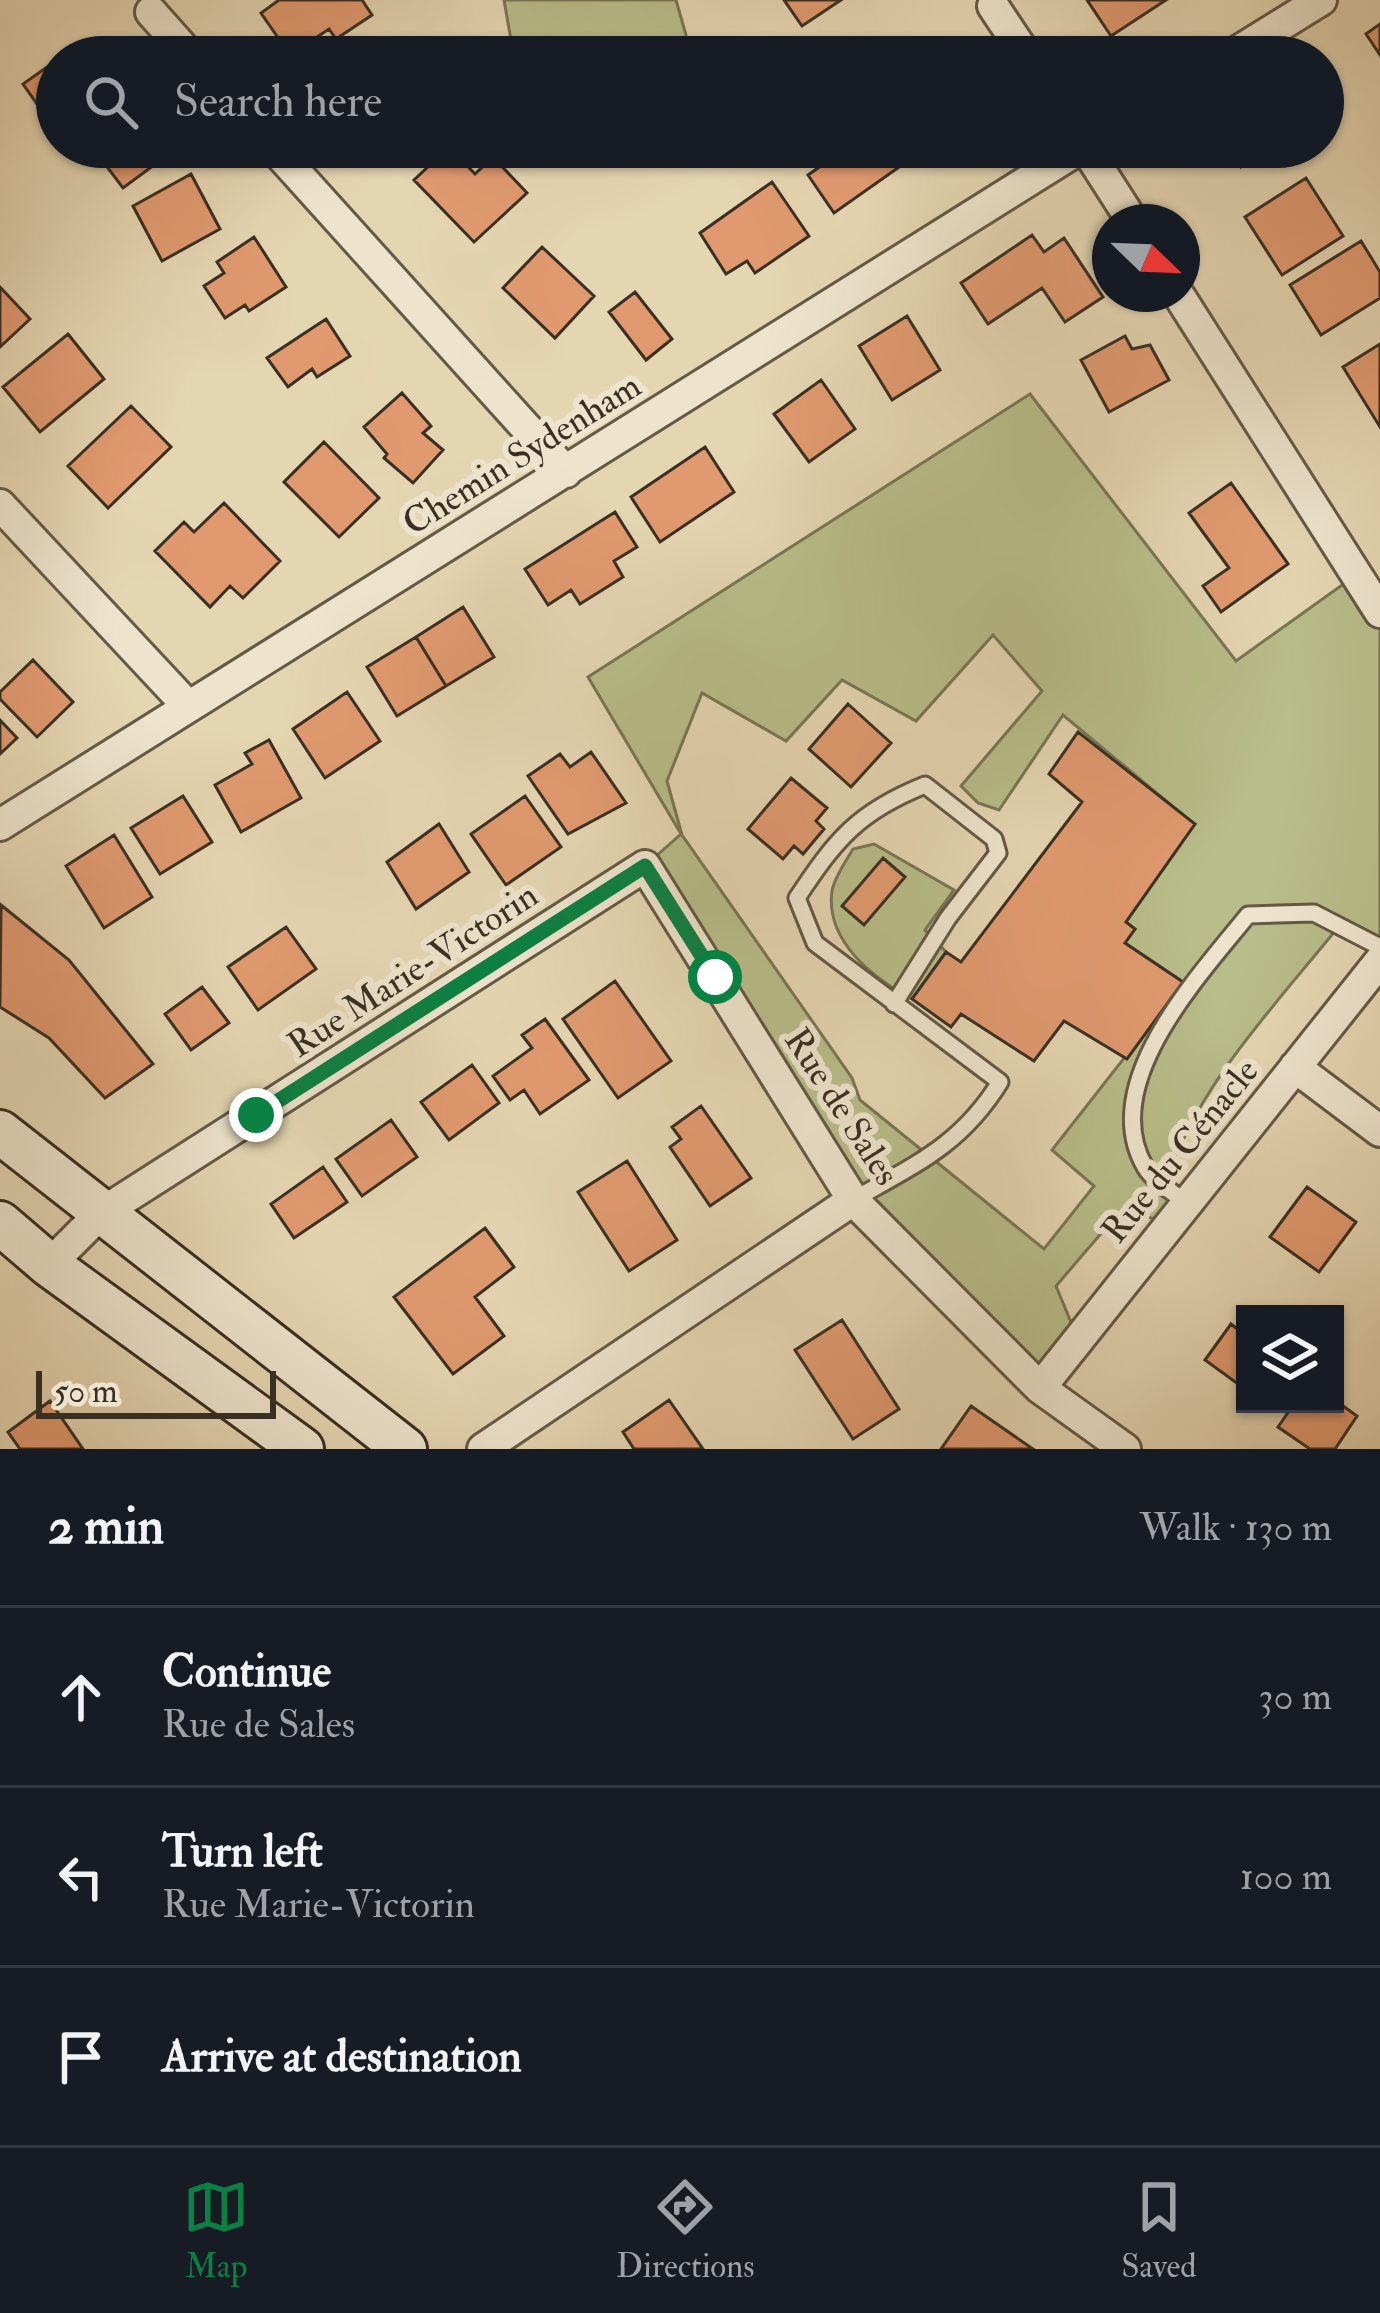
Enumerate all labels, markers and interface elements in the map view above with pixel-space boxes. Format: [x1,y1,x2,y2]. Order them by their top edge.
search box [36,36,1344,168]
icon: search [78,69,144,135]
text: Search here [174,74,382,130]
north arrow [1092,204,1200,312]
street label: Chemin Sydenham [394,363,649,545]
street label: Rue Marie-Victorin [279,873,546,1068]
route start [688,950,742,1004]
street label: Rue de Sales [774,1020,909,1194]
street label: Rue du Cénacle [1092,1050,1268,1252]
route end [229,1088,283,1142]
map controls [1236,1305,1344,1413]
button: layers [1236,1305,1344,1413]
scale bar [36,1365,276,1418]
text: 50 m [54,1371,118,1412]
text: 2 min [48,1495,164,1559]
text: Walk · 130 m [1140,1503,1332,1552]
text: Continue [162,1644,331,1700]
icon: ahead [48,1664,114,1730]
text: 30 m [1259,1672,1332,1721]
text: Rue de Sales [162,1700,355,1749]
text: Turn left [162,1824,323,1880]
icon: left [48,1844,114,1910]
text: 100 m [1240,1852,1332,1901]
text: Rue Marie-Victorin [162,1880,475,1929]
icon: arrive [48,2024,114,2090]
text: Arrive at destination [162,2029,522,2085]
tab: Map [183,2174,249,2287]
tab: Directions [616,2174,755,2287]
tab: Saved [1121,2174,1197,2287]

